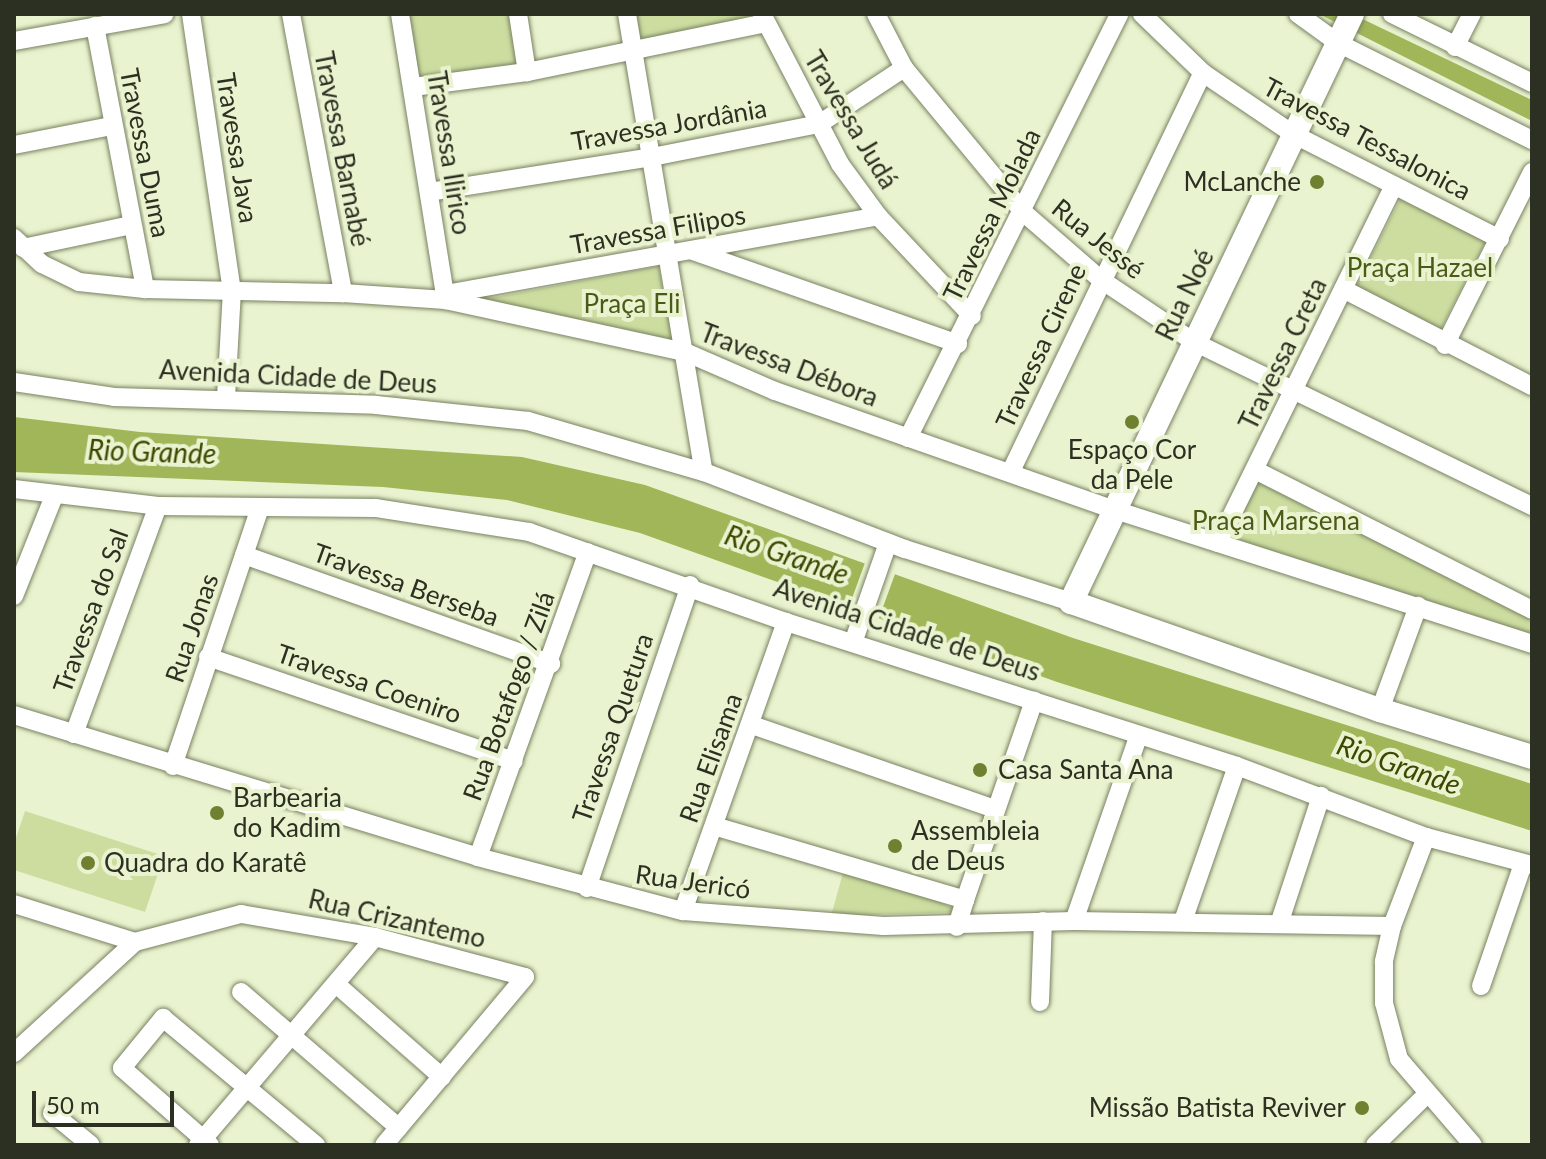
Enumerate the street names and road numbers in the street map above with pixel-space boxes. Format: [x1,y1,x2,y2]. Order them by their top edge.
street label: Travessa Judá [797,45,905,195]
street label: Travessa Barnabé [308,49,376,249]
street label: Travessa Duma [113,66,177,240]
street label: Travessa Ilirico [421,69,477,237]
street label: Travessa Java [210,70,264,226]
street label: Travessa Tessalonica [1257,71,1477,207]
street label: Travessa Jordânia [568,92,770,158]
street label: Travessa Molada [937,124,1047,306]
street label: Rua Jessé [1045,192,1151,286]
street label: Travessa Filipos [568,199,748,261]
street label: Rua Noé [1150,244,1220,346]
street label: Travessa Cirene [989,259,1093,433]
street label: Travessa Creta [1233,273,1333,435]
street label: Travessa Débora [696,317,882,413]
street label: Avenida Cidade de Deus [158,354,438,400]
street label: Travessa do Sal [47,525,135,697]
street label: Travessa Berseba [309,537,503,633]
street label: Rua Jonas [159,569,225,687]
street label: Avenida Cidade de Deus [770,572,1044,688]
street label: Rua Botafogo / Zilá [457,587,561,805]
street label: Travessa Quetura [566,629,660,827]
street label: Travessa Coeniro [273,638,465,730]
street label: Rua Elisama [673,689,749,827]
street label: Rua Jericó [633,858,753,906]
street label: Rua Crizantemo [305,883,489,955]

